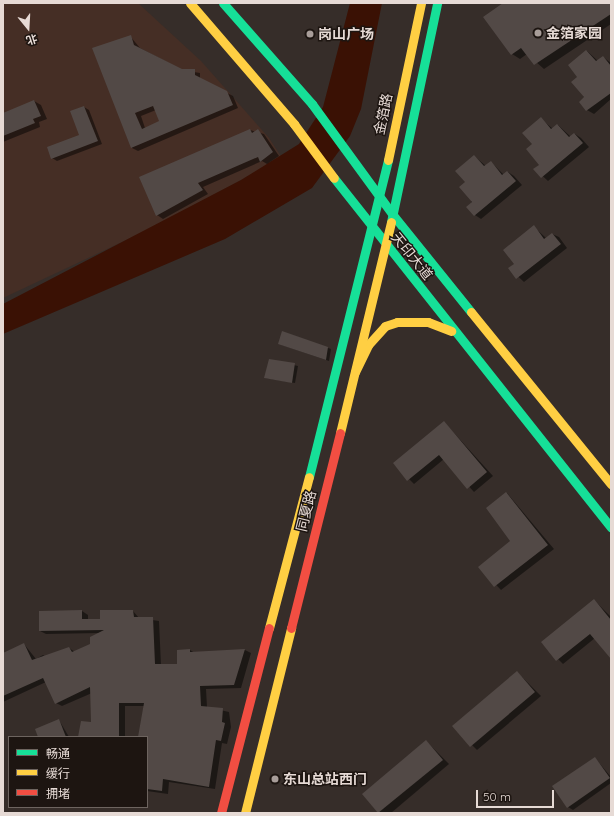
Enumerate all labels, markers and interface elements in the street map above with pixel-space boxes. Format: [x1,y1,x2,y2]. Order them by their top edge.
north arrow [8,8,48,48]
place label: 金箔家园 [546,25,602,41]
place label: 岗山广场 [318,26,374,42]
marker: 金箔家园 [533,28,543,38]
marker: 岗山广场 [305,29,315,39]
text: 北 [24,31,39,48]
street label: 金箔路 [370,92,396,136]
street label: 天印大道 [388,229,436,283]
street label: 同夏路 [293,489,319,533]
legend [8,736,148,808]
text: 畅通 [46,746,70,761]
text: 缓行 [46,766,70,781]
place label: 东山总站西门 [283,771,367,787]
marker: 东山总站西门 [270,774,280,784]
scale bar [478,782,556,808]
text: 拥堵 [46,786,70,801]
text: 50 m [483,789,511,804]

